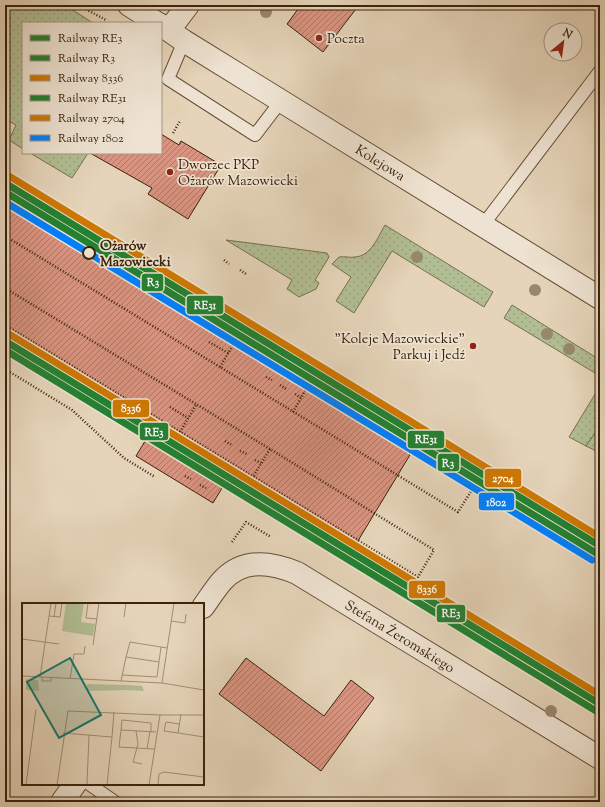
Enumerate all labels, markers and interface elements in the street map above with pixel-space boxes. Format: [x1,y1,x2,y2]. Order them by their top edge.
legend [22,22,162,154]
north arrow [543,22,583,62]
text: N [559,25,575,43]
text: Railway RE3 [58,30,123,48]
place label: Poczta [327,30,365,50]
marker: Poczta [314,33,324,43]
text: Railway R3 [58,50,115,68]
text: Railway 8336 [58,70,123,88]
text: Railway RE31 [58,90,126,108]
text: Railway 2704 [58,110,125,128]
text: Railway 1802 [58,130,124,148]
street label: Kolejowa [351,141,409,187]
place label: Dworzec PKP Ożarów Mazowiecki [178,156,298,192]
marker: Dworzec PKP Ożarów Mazowiecki [165,167,175,177]
place label: Ożarów Mazowiecki [100,237,171,273]
marker: Ożarów Mazowiecki [82,246,96,260]
line badge: R3 [141,273,164,292]
text: R3 [146,275,160,291]
line badge: RE31 [186,295,224,315]
text: RE31 [193,298,217,314]
place label: "Koleje Mazowieckie" Parkuj i Jedź [335,330,465,366]
marker: "Koleje Mazowieckie" Parkuj i Jedź [468,341,478,351]
line badge: 8336 [112,399,150,418]
text: 8336 [121,401,141,417]
line badge: RE3 [139,422,169,441]
text: RE3 [144,425,164,441]
line badge: RE31 [407,430,445,449]
text: RE31 [414,432,438,448]
line badge: R3 [437,453,460,472]
text: R3 [441,456,455,472]
line badge: 2704 [484,468,522,488]
text: 2704 [492,471,514,487]
line badge: 1802 [478,492,515,511]
text: 1802 [485,495,507,511]
line badge: 8336 [408,580,446,599]
text: 8336 [417,582,437,598]
street label: Stefana Żeromskiego [340,596,458,679]
inset map [22,603,204,785]
line badge: RE3 [436,604,466,623]
text: RE3 [441,606,461,622]

